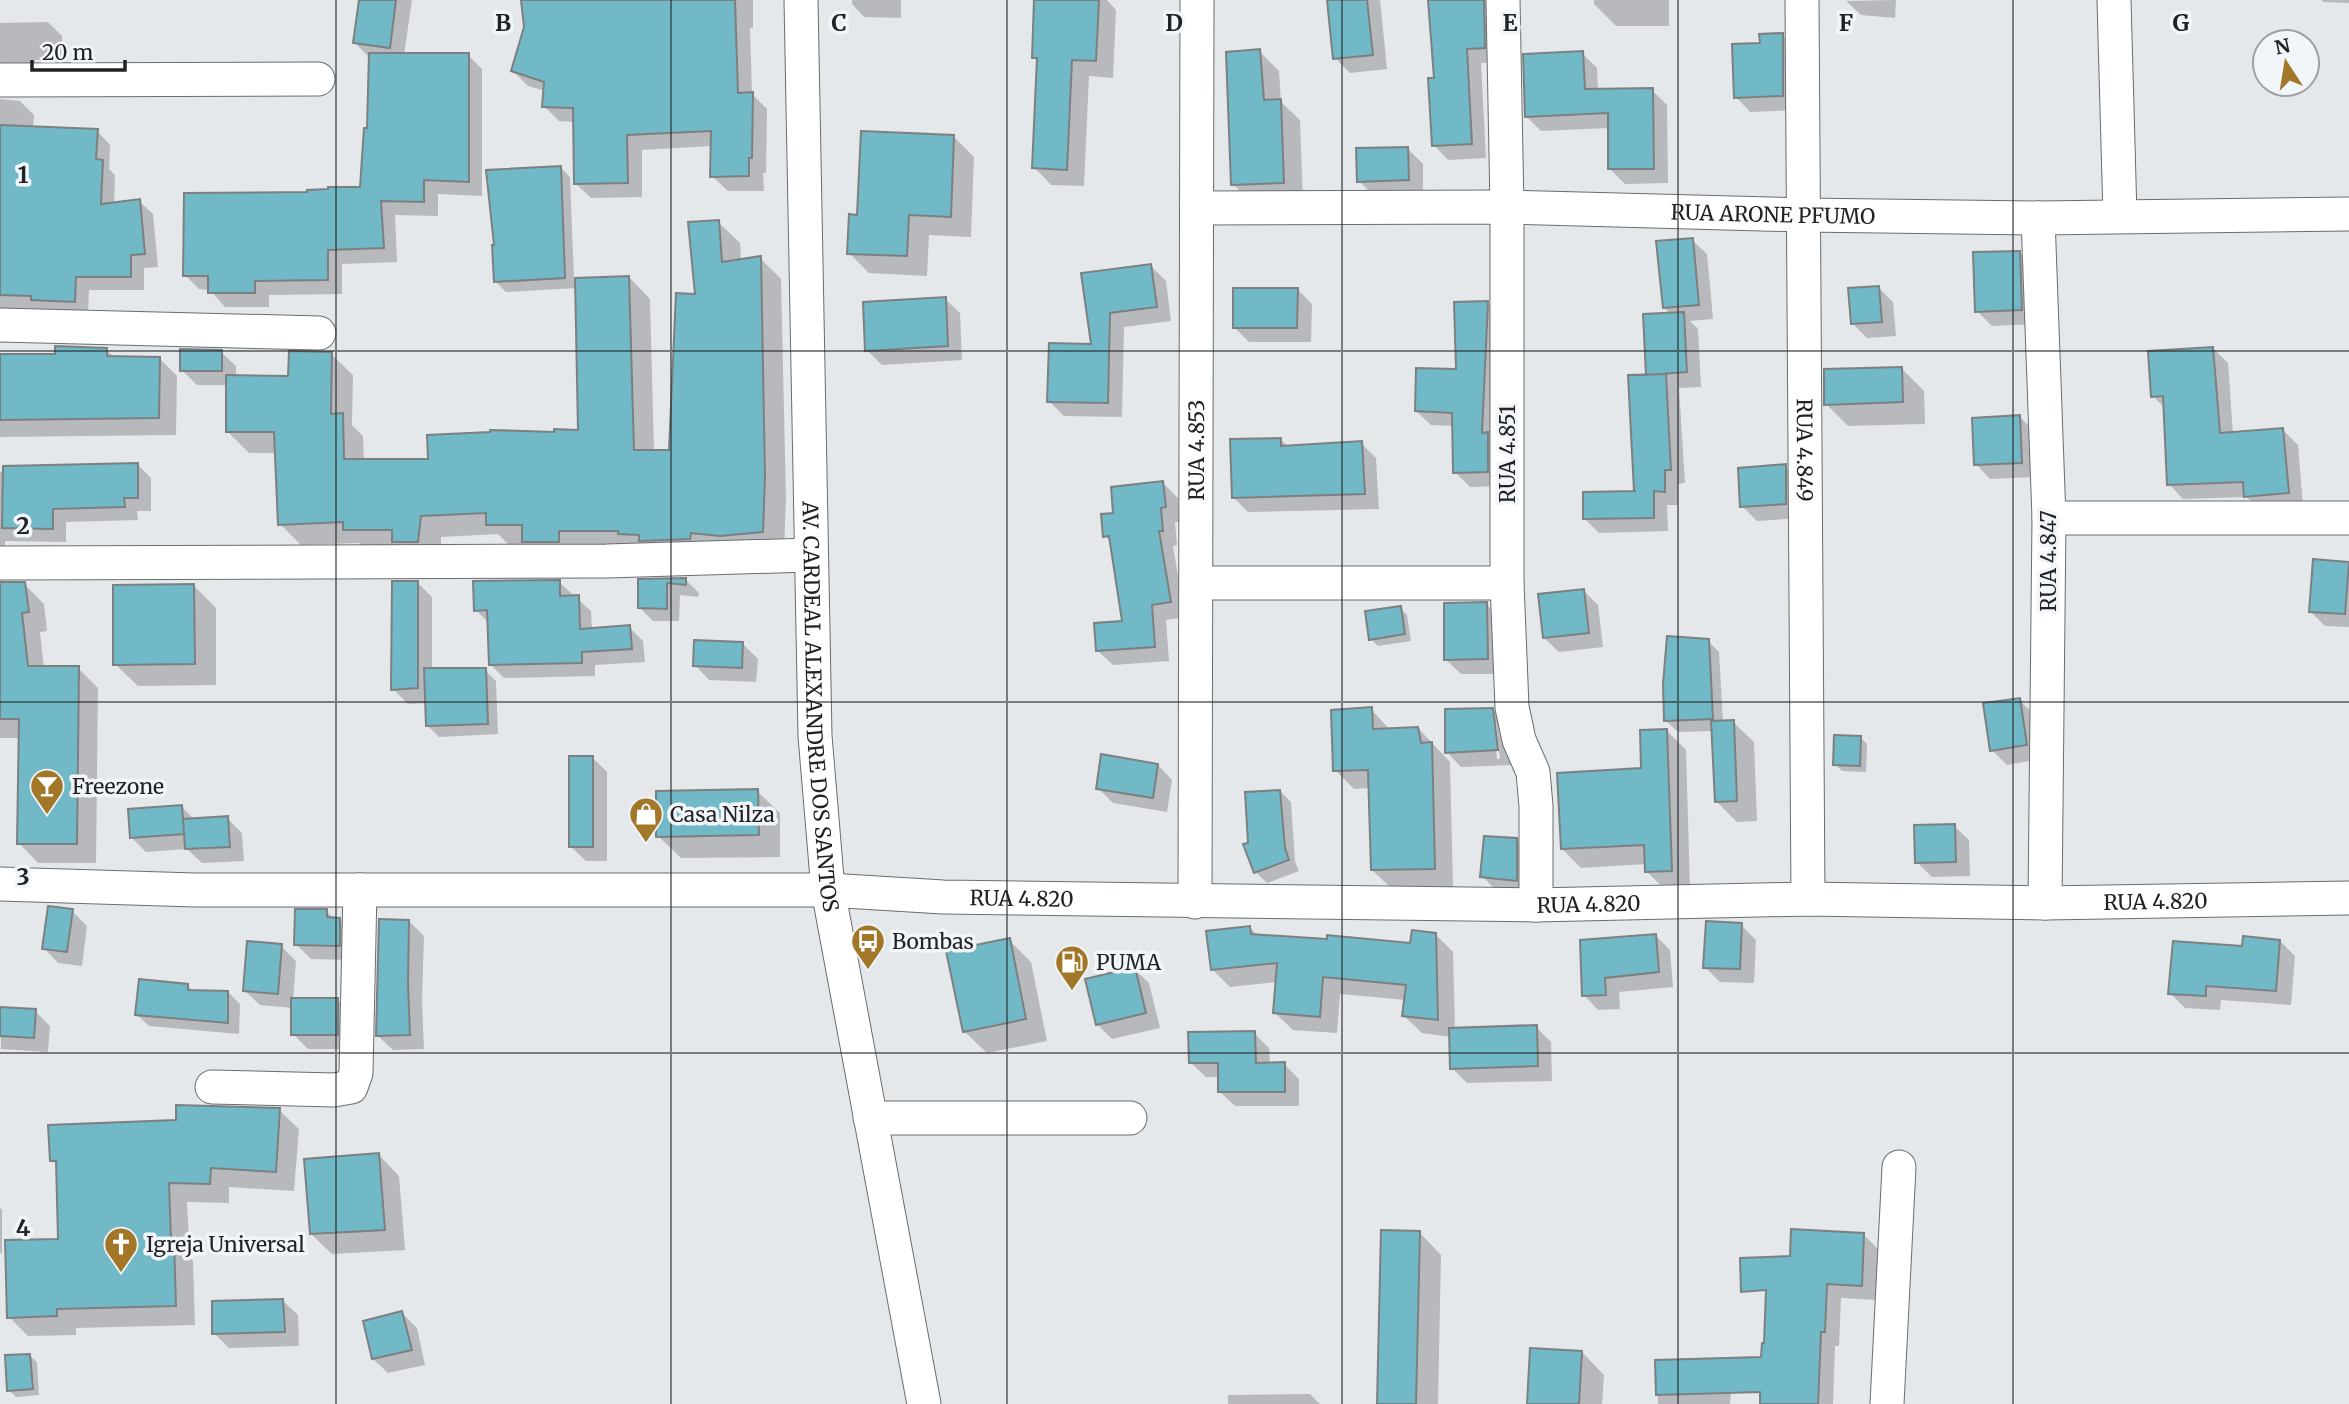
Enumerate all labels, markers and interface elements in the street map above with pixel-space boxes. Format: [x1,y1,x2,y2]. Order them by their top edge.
text: B [495,8,511,37]
text: C [831,8,847,37]
text: D [1165,8,1183,37]
text: E [1502,8,1518,37]
text: F [1839,8,1853,37]
text: G [2173,8,2190,37]
scale bar [32,28,124,72]
north arrow [2251,28,2321,98]
text: N [2273,33,2292,60]
text: 20 m [42,39,94,66]
text: 1 [18,160,29,189]
street label: RUA ARONE PFUMO [1670,198,1875,229]
street label: RUA 4.849 [1791,398,1819,502]
street label: RUA 4.853 [1182,399,1210,501]
street label: RUA 4.851 [1494,405,1521,503]
street label: AV. CARDEAL ALEXANDRE DOS SANTOS [797,500,845,914]
street label: RUA 4.847 [2035,510,2062,612]
text: 2 [16,511,30,540]
bar icon: Freezone [28,767,66,816]
place label: Freezone [72,773,164,800]
shop icon: Casa Nilza [627,795,665,844]
place label: Casa Nilza [670,801,775,828]
text: 3 [16,862,30,891]
street label: RUA 4.820 [969,884,1074,912]
street label: RUA 4.820 [2103,887,2208,916]
street label: RUA 4.820 [1536,889,1641,918]
bus stop icon: Bombas [849,922,887,971]
place label: Bombas [892,928,974,955]
fuel station icon: PUMA [1053,943,1091,992]
place label: PUMA [1096,949,1161,976]
text: 4 [16,1213,31,1242]
church icon: Igreja Universal [102,1225,140,1274]
place label: Igreja Universal [146,1231,305,1258]

